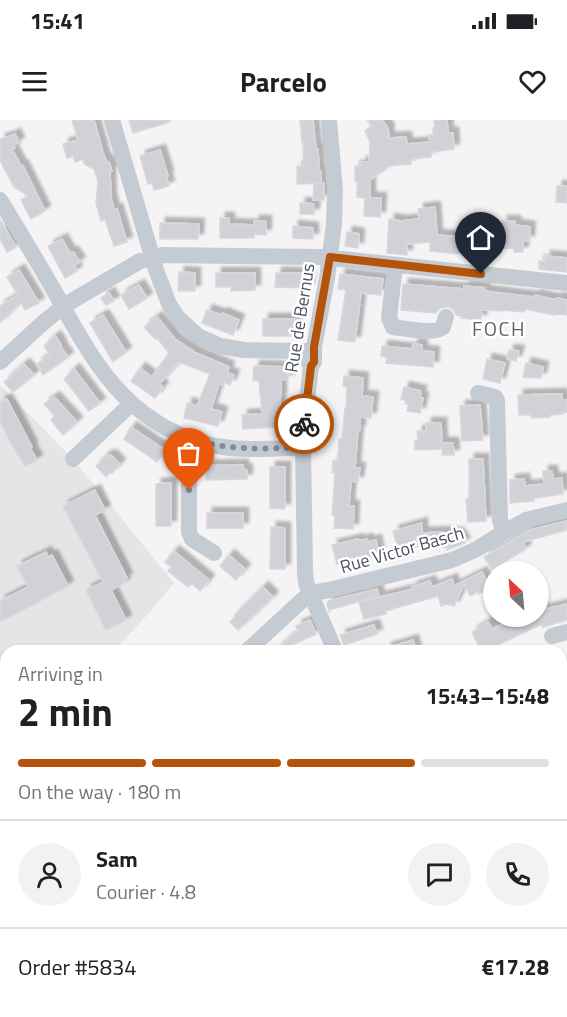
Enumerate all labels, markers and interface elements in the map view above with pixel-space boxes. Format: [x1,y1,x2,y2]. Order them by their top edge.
text: 15:41 [30,4,85,38]
text: Parcelo [240,61,327,102]
icon: menu [18,65,51,98]
icon: heart [516,65,549,98]
pin [455,212,506,274]
icon: home [464,221,497,254]
street label: Rue de Bernus [278,261,321,374]
district label: FOCH [472,313,526,344]
courier [274,394,334,454]
icon: bike [288,408,321,441]
pin [163,428,214,490]
icon: bag [172,437,205,470]
street label: Rue Victor Basch [337,519,467,580]
north arrow [483,561,549,627]
map controls [483,561,549,627]
text: Arriving in [18,658,103,689]
text: 15:43–15:48 [426,679,549,713]
text: 2 min [18,682,113,741]
text: On the way · 180 m [18,776,181,807]
text: Sam [96,842,138,876]
button: person [18,843,81,906]
button: chat [408,843,471,906]
button: phone [486,843,549,906]
text: Courier · 4.8 [96,876,196,907]
text: Order #5834 [18,950,137,984]
text: €17.28 [482,950,549,984]

